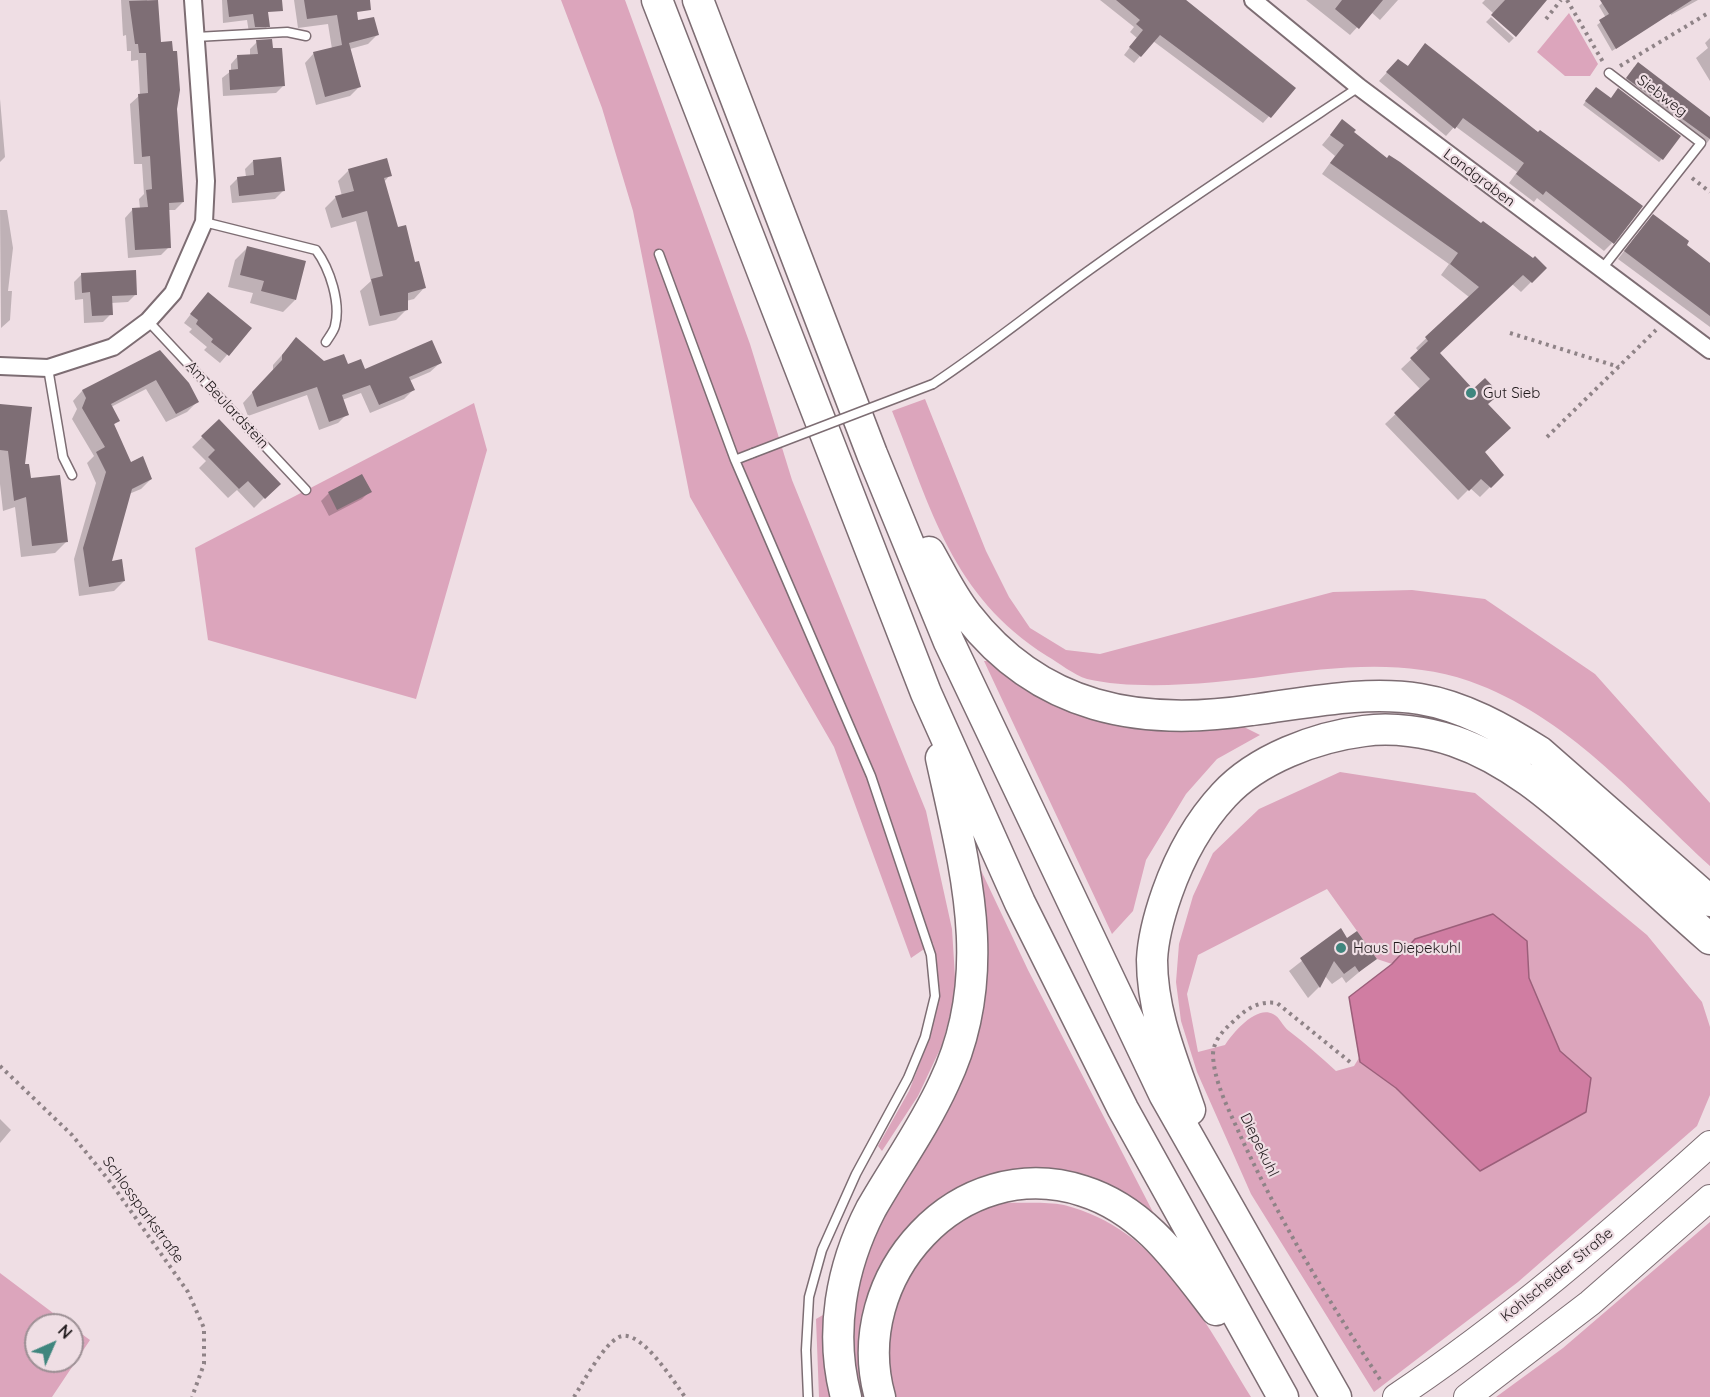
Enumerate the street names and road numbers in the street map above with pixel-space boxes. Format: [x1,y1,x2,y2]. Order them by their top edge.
street label: Siebweg [1633,71,1691,121]
street label: Landgraben [1440,145,1518,211]
street label: Am Beulardstein [182,357,272,453]
street label: Diepekuhl [1236,1110,1282,1180]
street label: Schlossparkstraße [98,1153,188,1267]
street label: Kohlscheider Straße [1497,1224,1617,1326]

